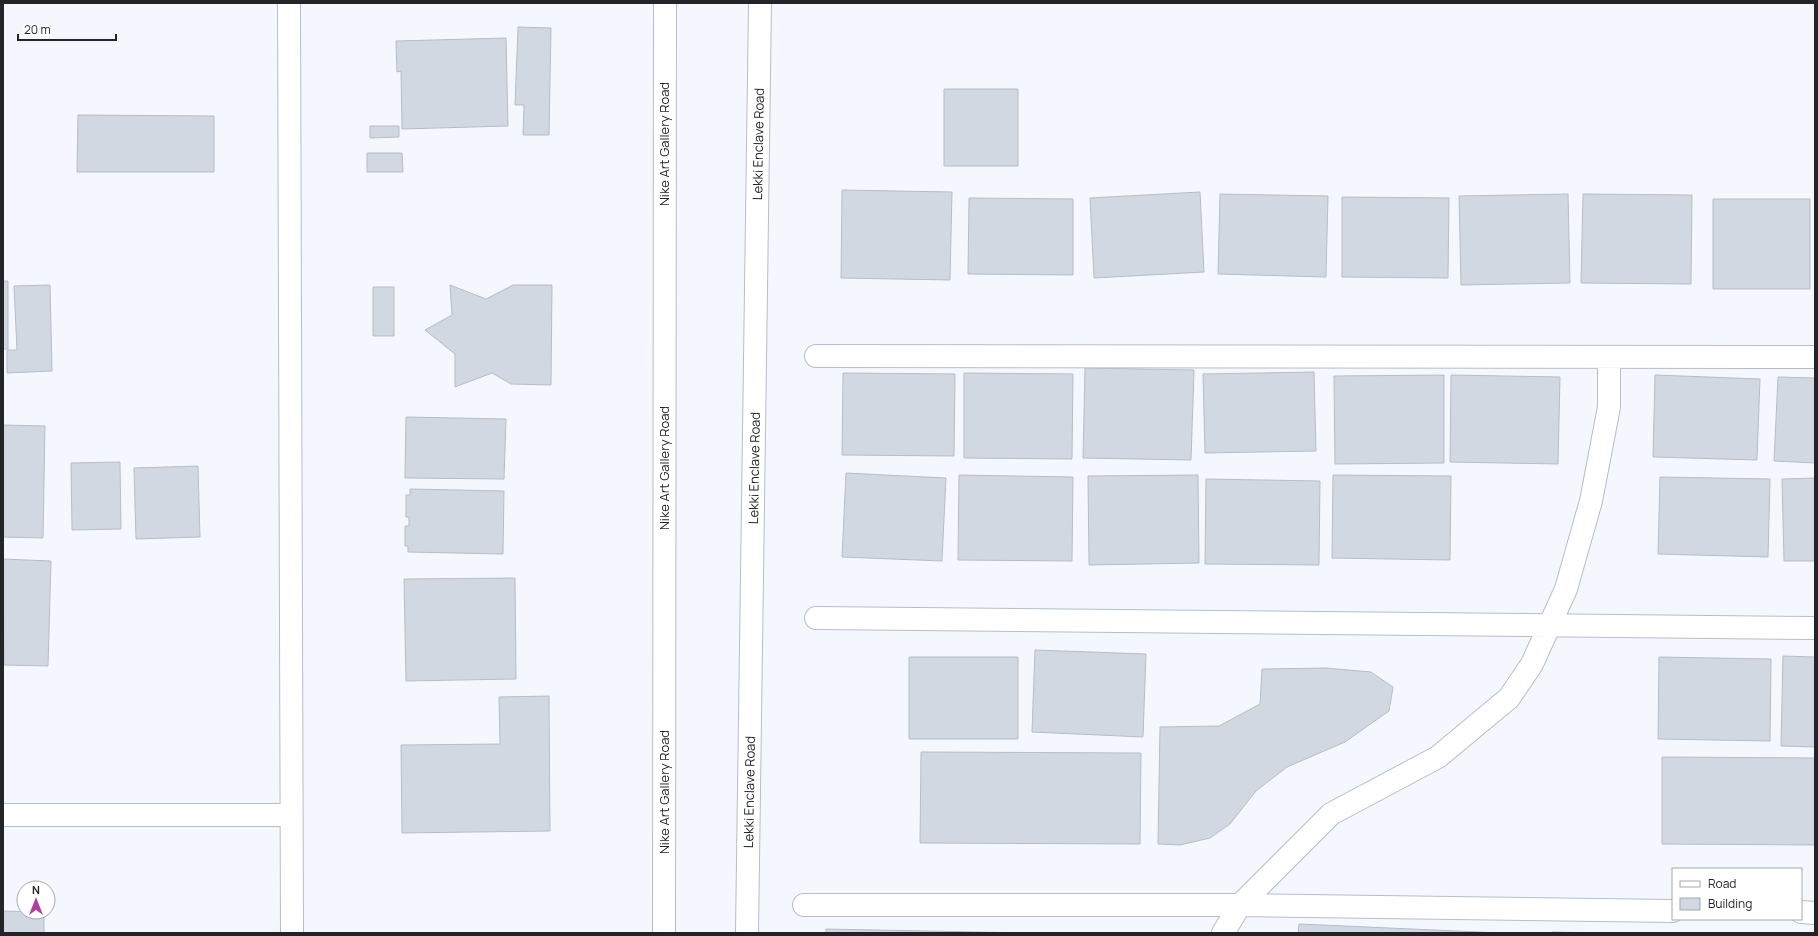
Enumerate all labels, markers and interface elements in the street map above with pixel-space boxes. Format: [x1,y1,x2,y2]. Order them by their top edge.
scale bar [18,16,116,42]
text: 20 m [24,21,51,38]
street label: Nike Art Gallery Road [655,82,673,206]
street label: Lekki Enclave Road [748,88,768,200]
street label: Nike Art Gallery Road [655,406,673,530]
street label: Lekki Enclave Road [744,412,764,524]
street label: Nike Art Gallery Road [655,730,673,854]
street label: Lekki Enclave Road [739,736,759,848]
legend [1672,868,1802,920]
text: Road [1708,875,1736,892]
north arrow [16,880,56,920]
text: N [32,882,40,897]
text: Building [1708,895,1752,912]

